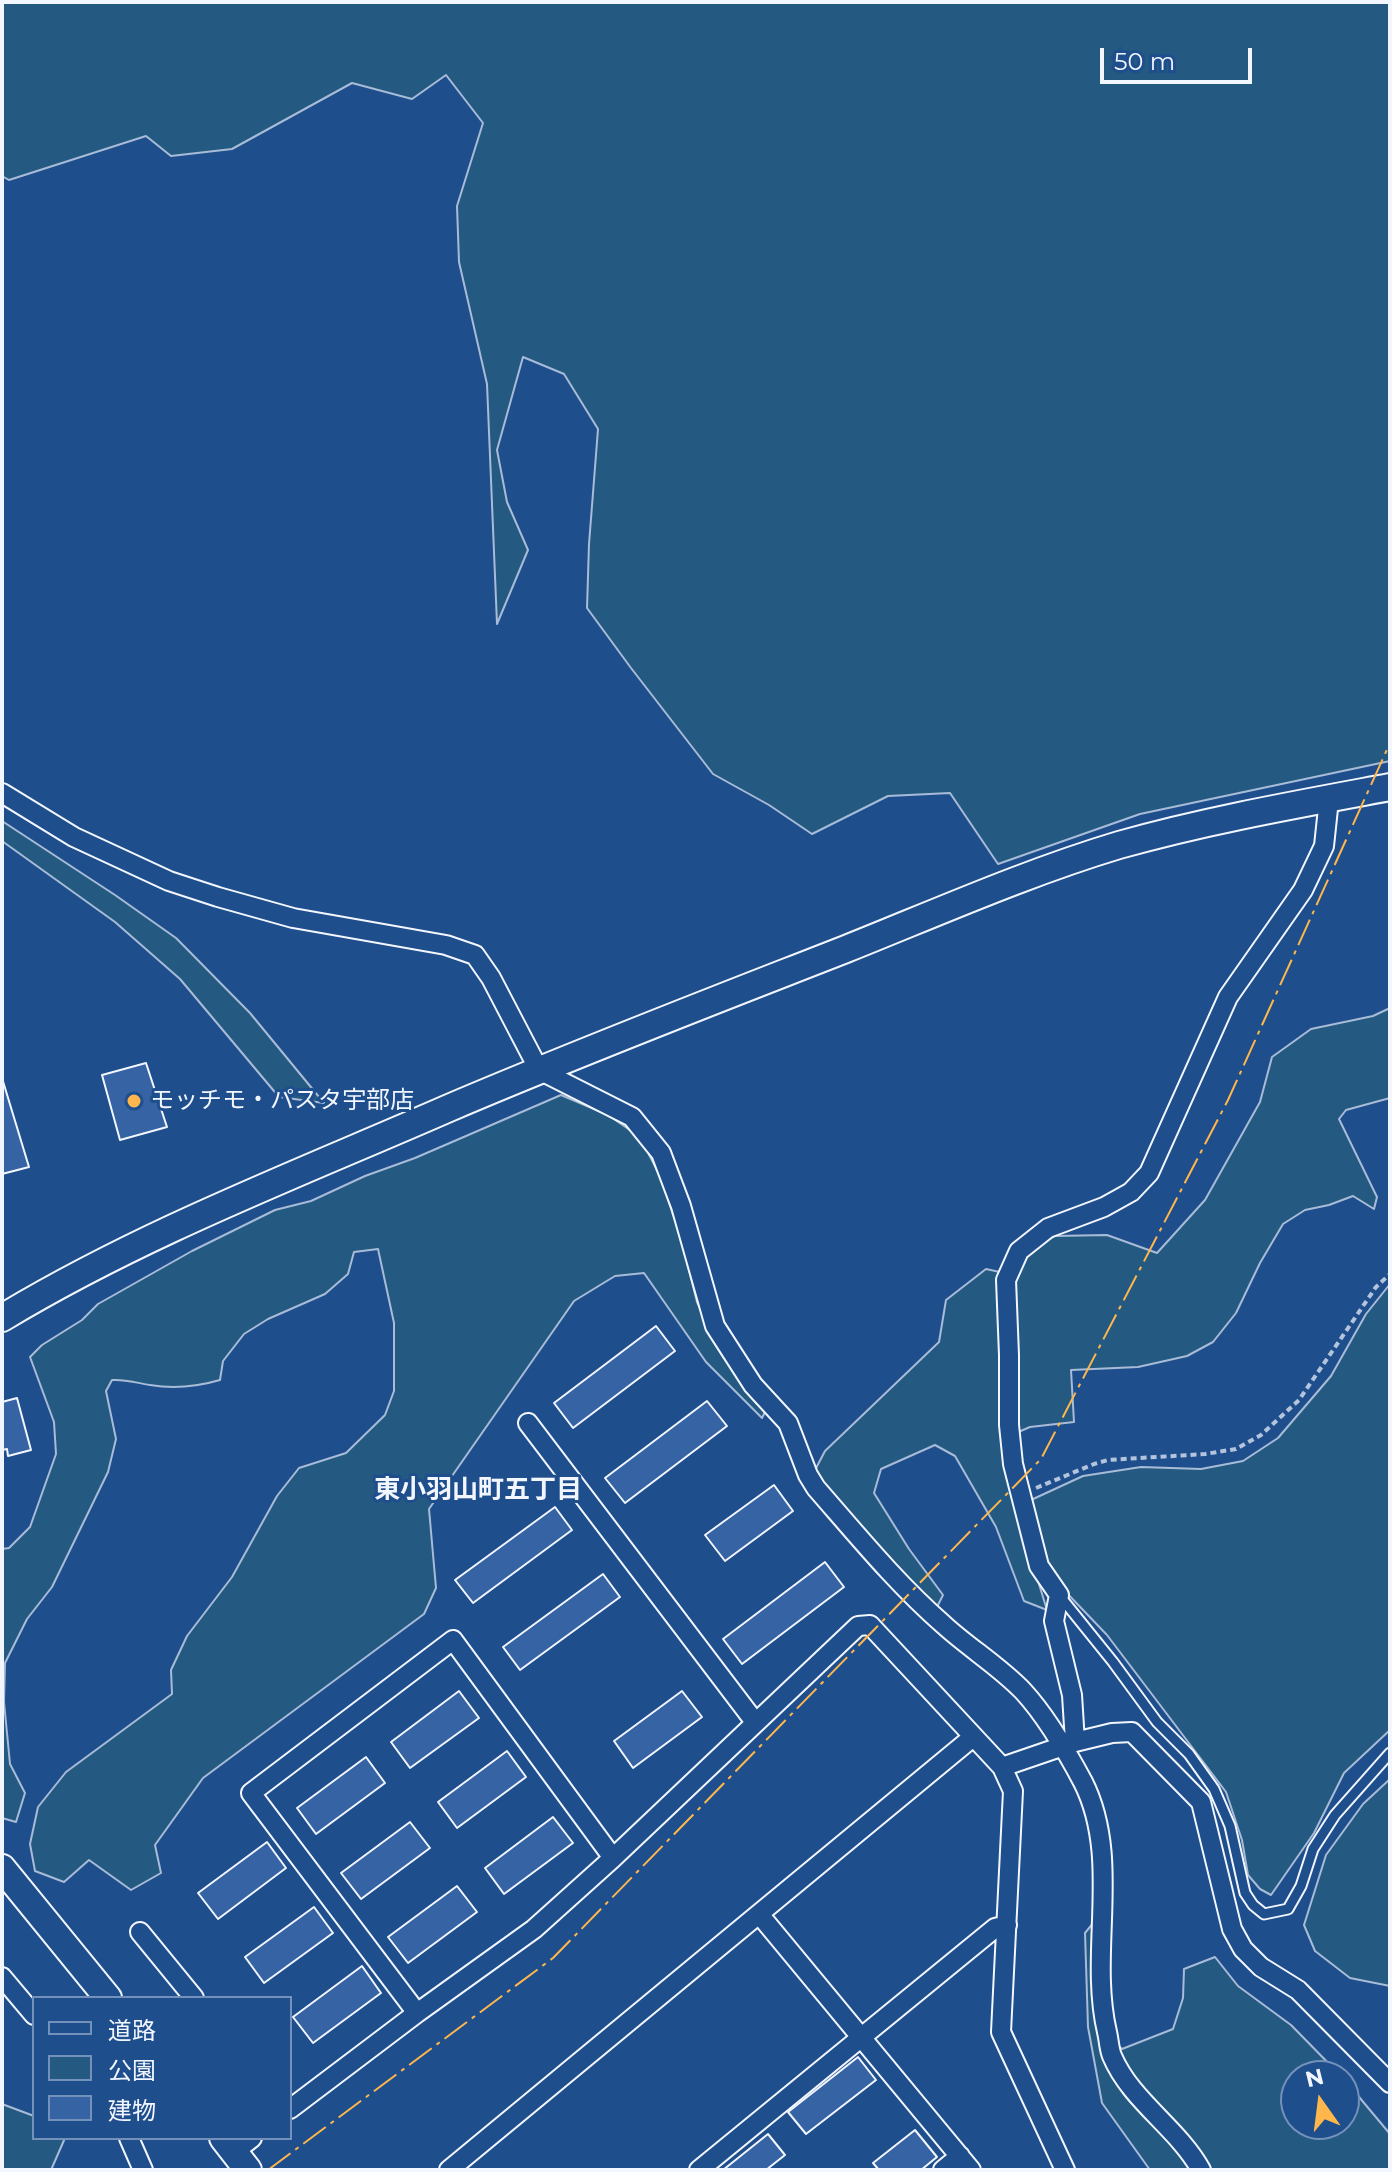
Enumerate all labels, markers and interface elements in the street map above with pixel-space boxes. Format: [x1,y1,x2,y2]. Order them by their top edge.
scale bar [1104,32,1256,82]
text: 50 m [1114,47,1175,76]
place label: モッチモ・パスタ宇部店 [150,1087,414,1115]
marker: モッチモ・パスタ宇部店 [125,1092,143,1110]
district label: 東小羽山町五丁目 [374,1474,582,1506]
legend [32,1996,292,2140]
text: 道路 [108,2016,156,2045]
text: 公園 [108,2056,156,2085]
north arrow [1280,2060,1360,2140]
text: N [1303,2063,1326,2093]
text: 建物 [108,2096,156,2125]

